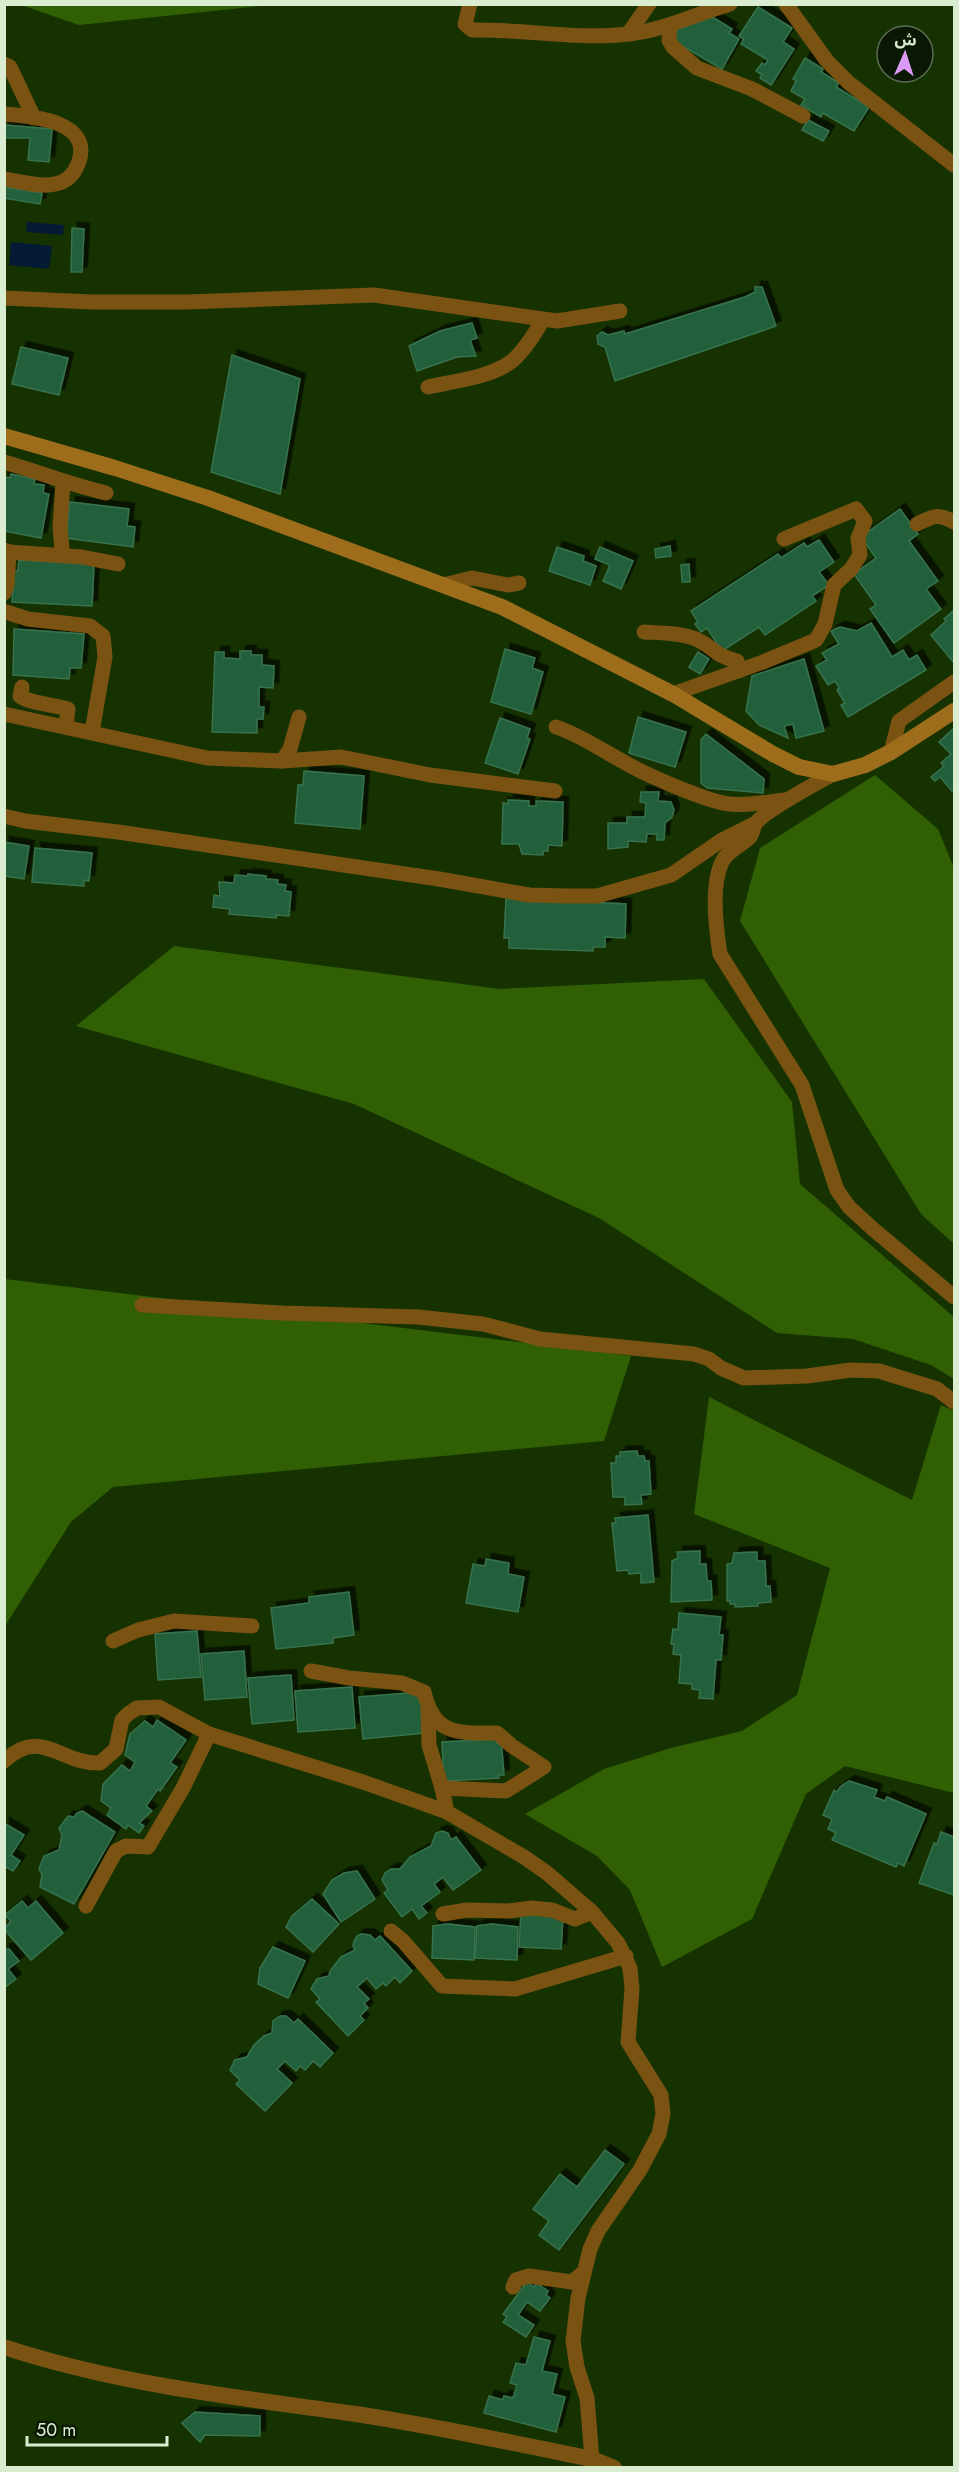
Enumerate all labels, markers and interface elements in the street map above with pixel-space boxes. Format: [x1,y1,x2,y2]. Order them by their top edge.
north arrow [875,24,935,84]
text: ش [894,27,917,52]
scale bar [27,2409,166,2447]
text: 50 m [36,2417,76,2443]

